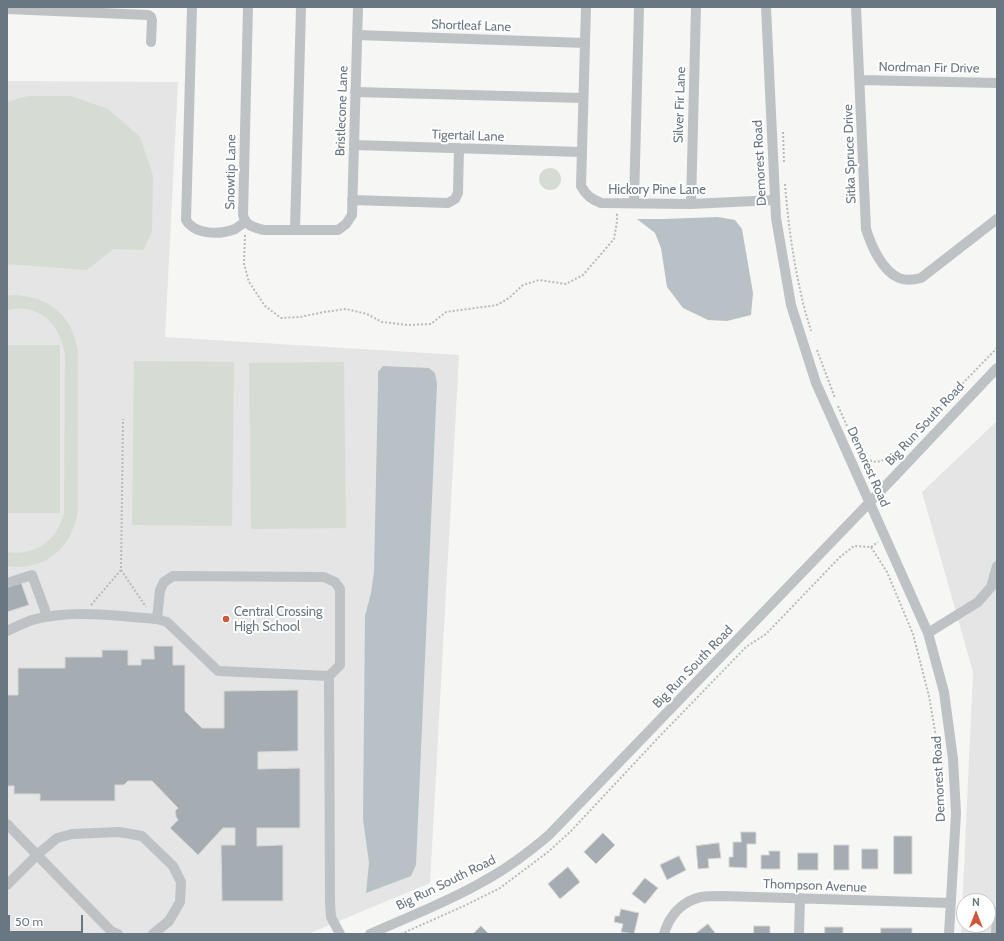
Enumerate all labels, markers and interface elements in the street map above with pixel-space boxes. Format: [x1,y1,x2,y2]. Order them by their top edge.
street label: Shortleaf Lane [431,17,511,35]
street label: Nordman Fir Drive [878,59,980,77]
street label: Bristlecone Lane [333,66,351,156]
street label: Silver Fir Lane [671,67,689,143]
street label: Sitka Spruce Drive [840,104,860,204]
street label: Demorest Road [750,120,770,206]
street label: Tigertail Lane [431,127,505,145]
street label: Snowtip Lane [223,134,239,210]
street label: Hickory Pine Lane [608,182,706,198]
street label: Big Run South Road [882,379,968,469]
street label: Demorest Road [843,425,893,509]
place label: Central Crossing High School [234,604,323,635]
marker: Central Crossing High School [221,614,231,624]
street label: Big Run South Road [650,623,736,711]
street label: Demorest Road [929,736,949,822]
street label: Big Run South Road [394,852,498,914]
street label: Thompson Avenue [763,876,867,896]
north arrow [956,893,996,933]
text: N [972,895,980,909]
scale bar [10,907,85,933]
text: 50 m [15,914,43,929]

